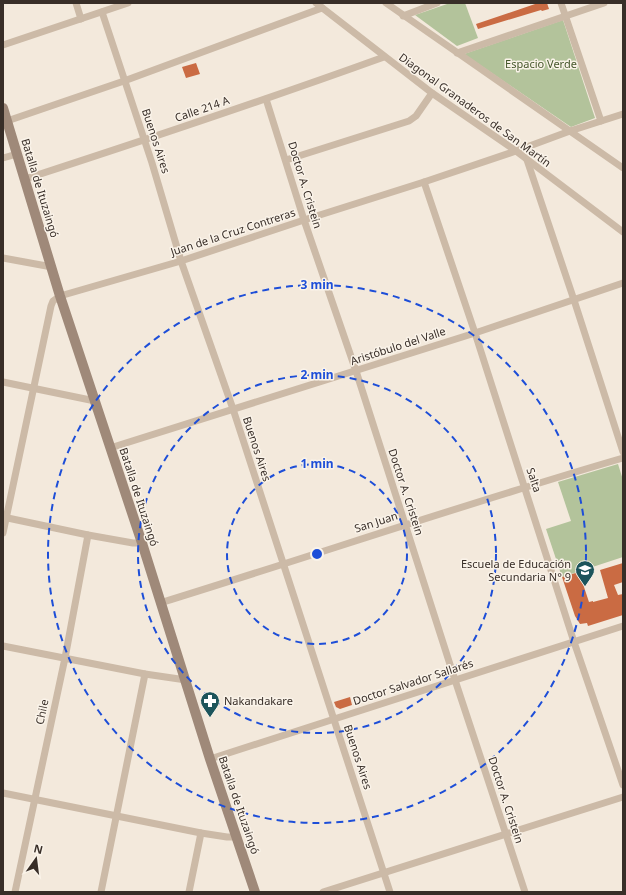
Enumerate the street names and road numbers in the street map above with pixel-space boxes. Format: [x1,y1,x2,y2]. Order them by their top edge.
street label: Diagonal Granaderos de San Martín [396,49,554,170]
street label: Calle 214 A [173,92,232,125]
street label: Buenos Aires [139,106,174,175]
street label: Batalla de Ituzaingó [18,136,63,240]
street label: Doctor A. Cristein [285,140,326,230]
street label: Juan de la Cruz Contreras [168,204,297,259]
street label: Aristóbulo del Valle [348,323,447,368]
street label: Buenos Aires [240,414,275,483]
street label: Batalla de Ituzaingó [116,446,163,548]
street label: Doctor A. Cristein [385,447,428,537]
street label: Salta [523,466,546,494]
street label: San Juan [352,507,399,536]
street label: Doctor Salvador Sallarés [351,655,475,708]
street label: Chile [32,698,52,726]
street label: Buenos Aires [341,722,376,791]
street label: Batalla de Ituzaingó [216,754,263,856]
street label: Doctor A. Cristein [485,755,528,845]

